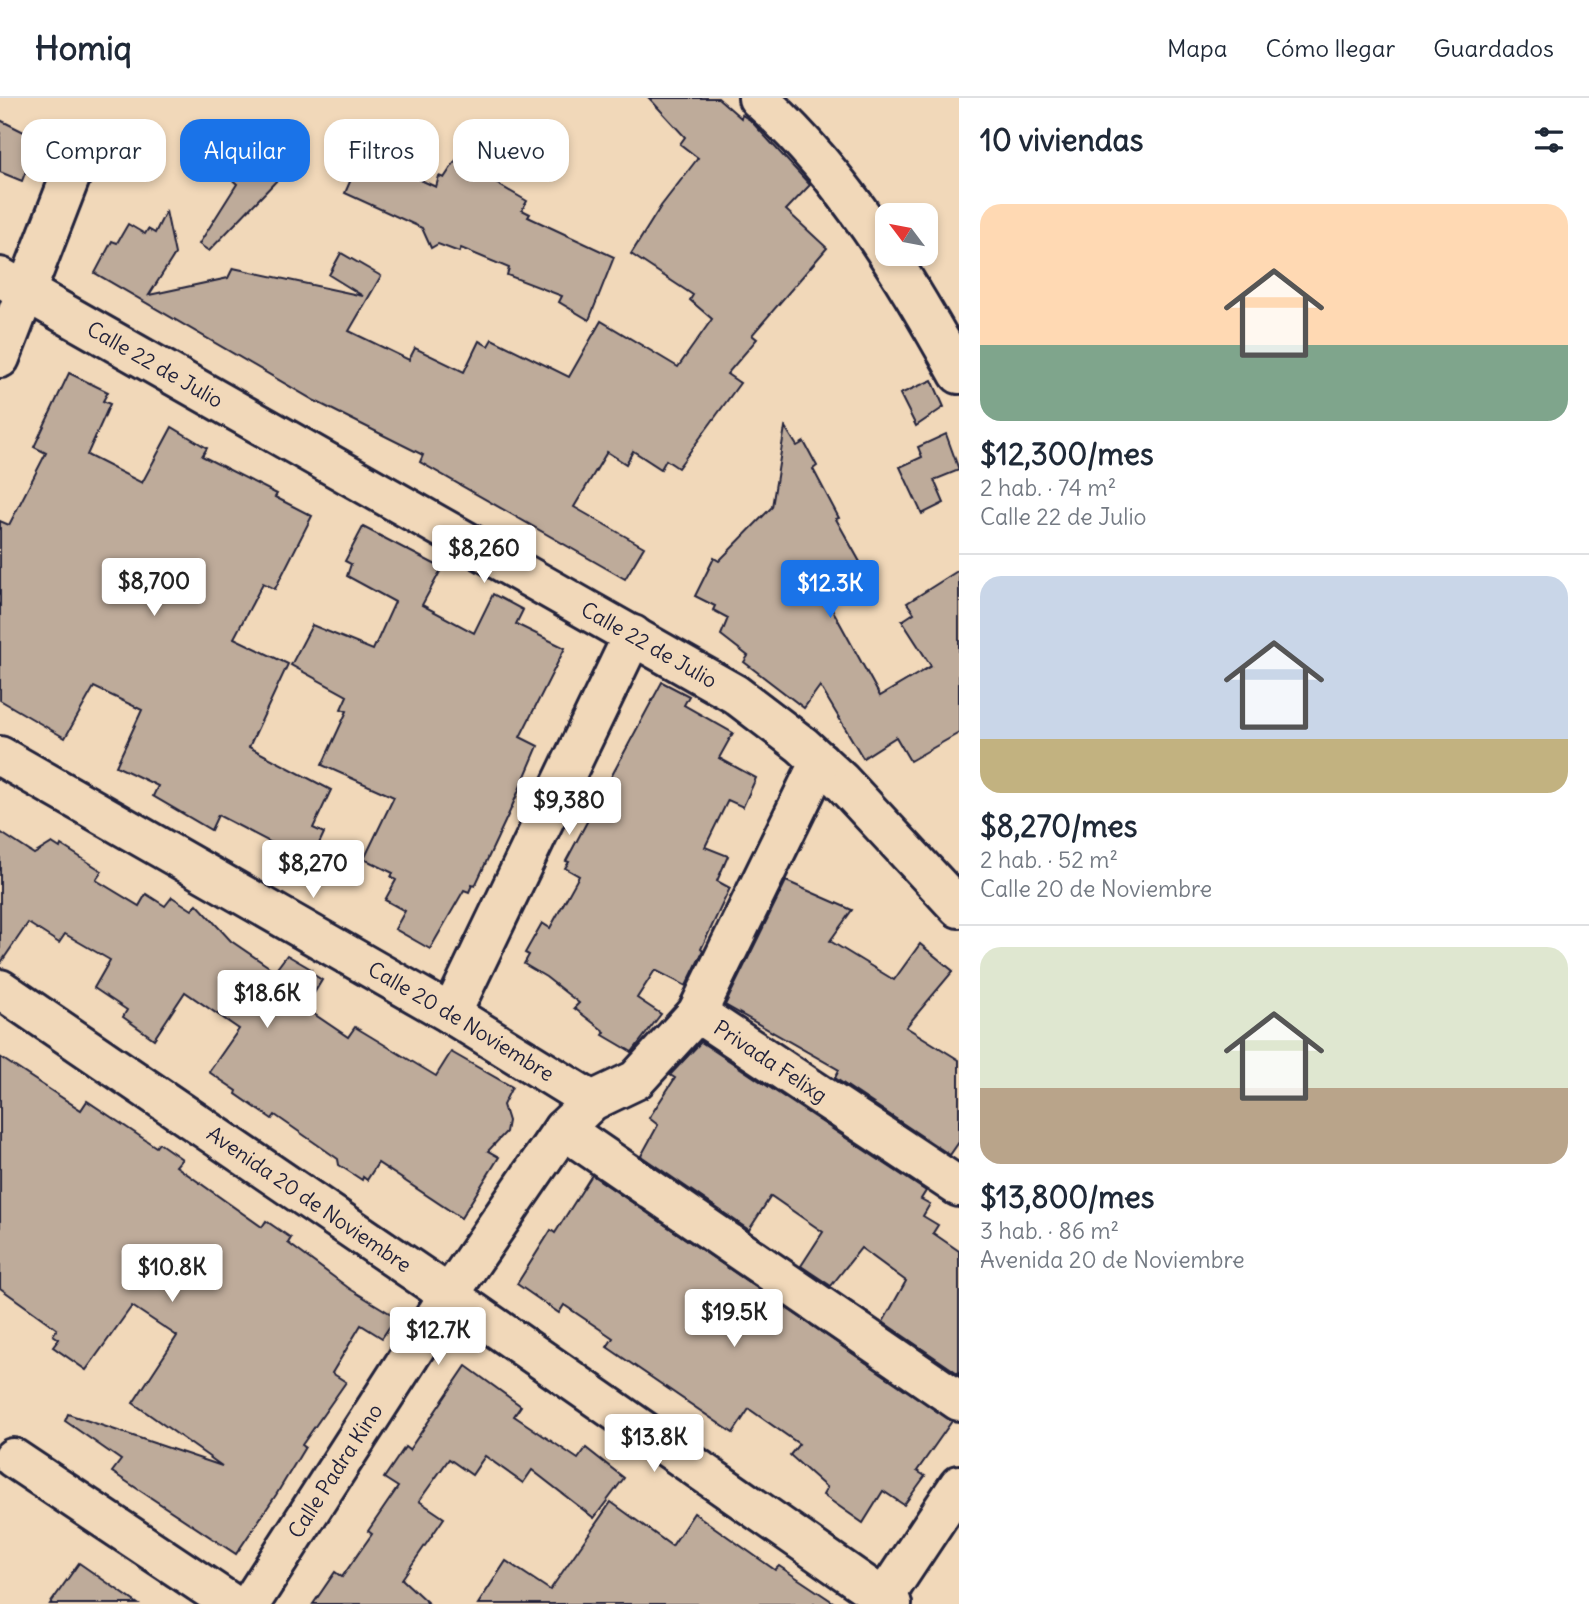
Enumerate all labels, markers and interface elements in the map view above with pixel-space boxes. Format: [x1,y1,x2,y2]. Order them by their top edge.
text: Homiq [35,27,132,69]
text: Mapa [1167,33,1227,63]
text: Cómo llegar [1265,33,1395,63]
text: Guardados [1433,33,1554,63]
chip: Comprar [21,119,166,182]
chip: Alquilar [180,119,310,182]
chip: Filtros [324,119,439,182]
chip: Nuevo [453,119,569,182]
text: 10 viviendas [980,121,1143,159]
icon: filters [1530,121,1568,159]
north arrow [875,203,938,266]
map controls [875,203,938,266]
icon: home [1211,250,1337,376]
street label: Calle 22 de Julio [82,315,228,414]
text: $12,300/mes [980,435,1154,473]
text: 2 hab. · 74 m² [980,473,1116,502]
text: Calle 22 de Julio [980,502,1147,531]
pin: $8,260 [427,526,541,585]
text: $8,260 [448,533,520,562]
pin: $8,700 [97,559,211,618]
pin: $12.3K [773,560,887,620]
text: $8,700 [118,566,190,595]
text: $12.3K [797,568,863,597]
street label: Calle 22 de Julio [576,595,722,694]
icon: home [1211,622,1337,748]
pin: $9,380 [512,778,626,837]
text: $9,380 [533,785,605,814]
text: $8,270/mes [980,807,1137,845]
pin: $8,270 [256,840,370,900]
text: 2 hab. · 52 m² [980,845,1118,874]
text: $8,270 [278,848,348,877]
text: Calle 20 de Noviembre [980,874,1212,903]
street label: Calle 20 de Noviembre [363,955,559,1087]
pin: $18.6K [210,970,324,1030]
text: $18.6K [234,978,300,1007]
icon: home [1211,993,1337,1119]
street label: Privada Felixg [709,1014,832,1109]
street label: Avenida 20 de Noviembre [202,1120,417,1278]
text: $13,800/mes [980,1178,1154,1216]
text: 3 hab. · 86 m² [980,1216,1119,1245]
pin: $10.8K [115,1244,229,1304]
text: Avenida 20 de Noviembre [980,1245,1245,1274]
text: $10.8K [138,1252,206,1281]
pin: $19.5K [677,1290,791,1349]
text: $19.5K [701,1297,767,1326]
pin: $12.7K [381,1308,495,1367]
text: $12.7K [406,1315,470,1344]
street label: Calle Padra Kino [282,1398,388,1543]
pin: $13.8K [597,1414,711,1474]
text: $13.8K [621,1422,687,1451]

